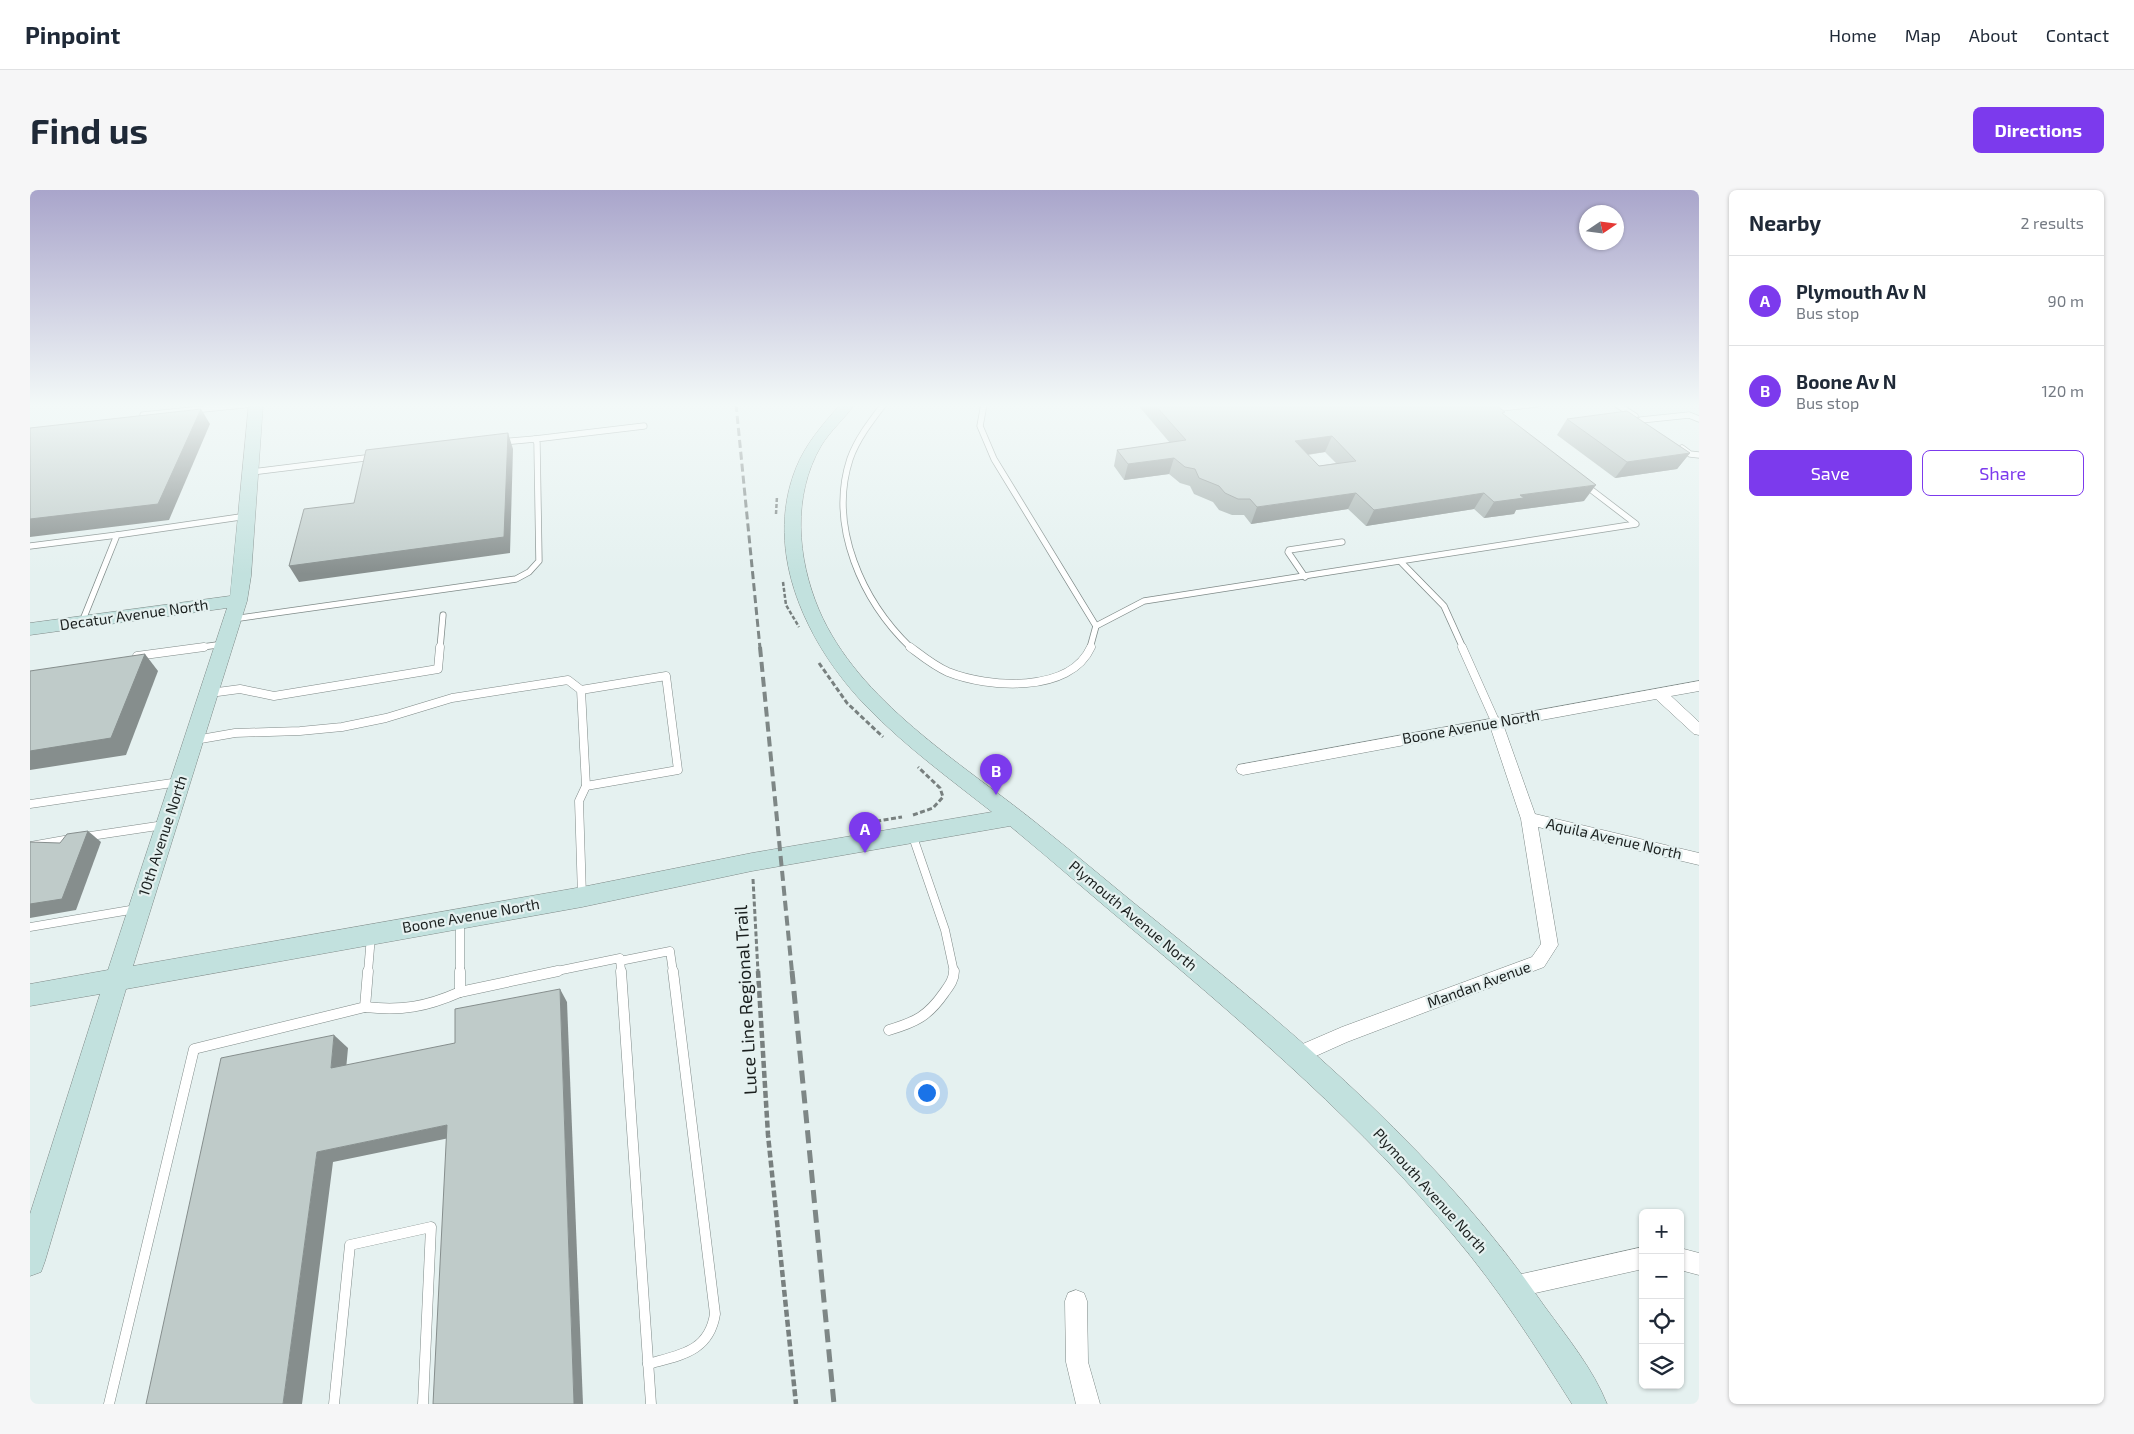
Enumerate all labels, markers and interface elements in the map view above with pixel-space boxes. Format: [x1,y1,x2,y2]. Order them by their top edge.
text: Pinpoint [25,20,120,49]
text: Home [1829,24,1877,46]
text: Map [1905,24,1941,46]
text: About [1969,24,2018,46]
text: Contact [2046,24,2109,46]
button: Directions [1973,107,2104,153]
text: Find us [30,109,148,151]
north arrow [1579,205,1624,250]
text: Nearby [1749,210,1821,235]
text: 2 results [2021,213,2084,232]
text: Plymouth Av N [1796,280,1927,303]
text: A [1760,291,1770,310]
text: 90 m [2048,291,2084,310]
text: Bus stop [1796,303,1859,322]
text: Boone Av N [1796,370,1897,393]
text: B [1760,381,1770,400]
text: 120 m [2041,381,2084,400]
text: Bus stop [1796,393,1859,412]
button: Save [1749,450,1912,496]
button: Share [1922,450,2084,496]
street label: Decatur Avenue North [58,595,209,633]
street label: Boone Avenue North [1401,705,1541,747]
pin: B [980,754,1012,795]
street label: 10th Avenue North [134,773,190,898]
pin: A [849,812,881,853]
street label: Aquila Avenue North [1544,814,1684,862]
street label: Plymouth Avenue North [1066,856,1201,974]
street label: Boone Avenue North [401,894,541,936]
street label: Luce Line Regional Trail [729,904,761,1095]
street label: Mandan Avenue [1424,957,1533,1011]
your location [914,1080,940,1106]
street label: Plymouth Avenue North [1370,1124,1492,1256]
map controls [1639,1209,1684,1389]
button: + [1639,1209,1684,1254]
button: − [1639,1254,1684,1299]
button: locate [1639,1299,1684,1344]
button: layers [1639,1344,1684,1389]

